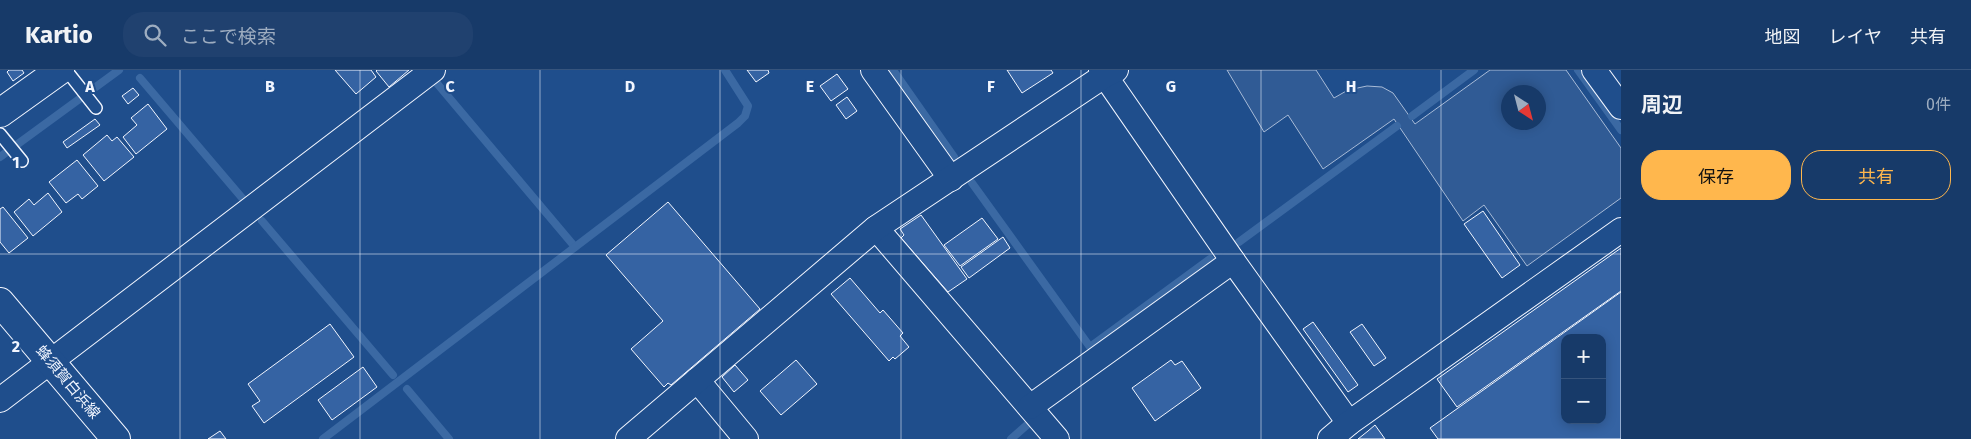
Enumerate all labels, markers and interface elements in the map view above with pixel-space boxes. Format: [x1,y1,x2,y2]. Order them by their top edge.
search box [123,12,473,57]
text: Kartio [25,21,93,49]
icon: search [141,21,169,49]
text: ここで検索 [181,25,276,48]
text: 地図 [1765,26,1801,48]
text: レイヤ [1829,26,1882,48]
text: 共有 [1910,26,1946,48]
text: A [84,77,95,96]
text: B [265,77,275,96]
text: C [445,77,455,96]
text: D [625,77,635,96]
text: E [806,77,814,96]
text: F [987,77,995,96]
text: G [1166,77,1176,96]
text: H [1346,77,1356,96]
north arrow [1501,85,1546,130]
text: 周辺 [1641,92,1683,118]
text: 0件 [1926,95,1951,114]
button: 保存 [1641,150,1791,200]
button: 共有 [1801,150,1951,200]
text: 1 [12,153,20,172]
map controls [1561,334,1606,424]
button: + [1561,334,1606,379]
text: 2 [12,337,20,356]
street label: 蜂須賀白浜線 [32,342,104,422]
button: − [1561,379,1606,424]

